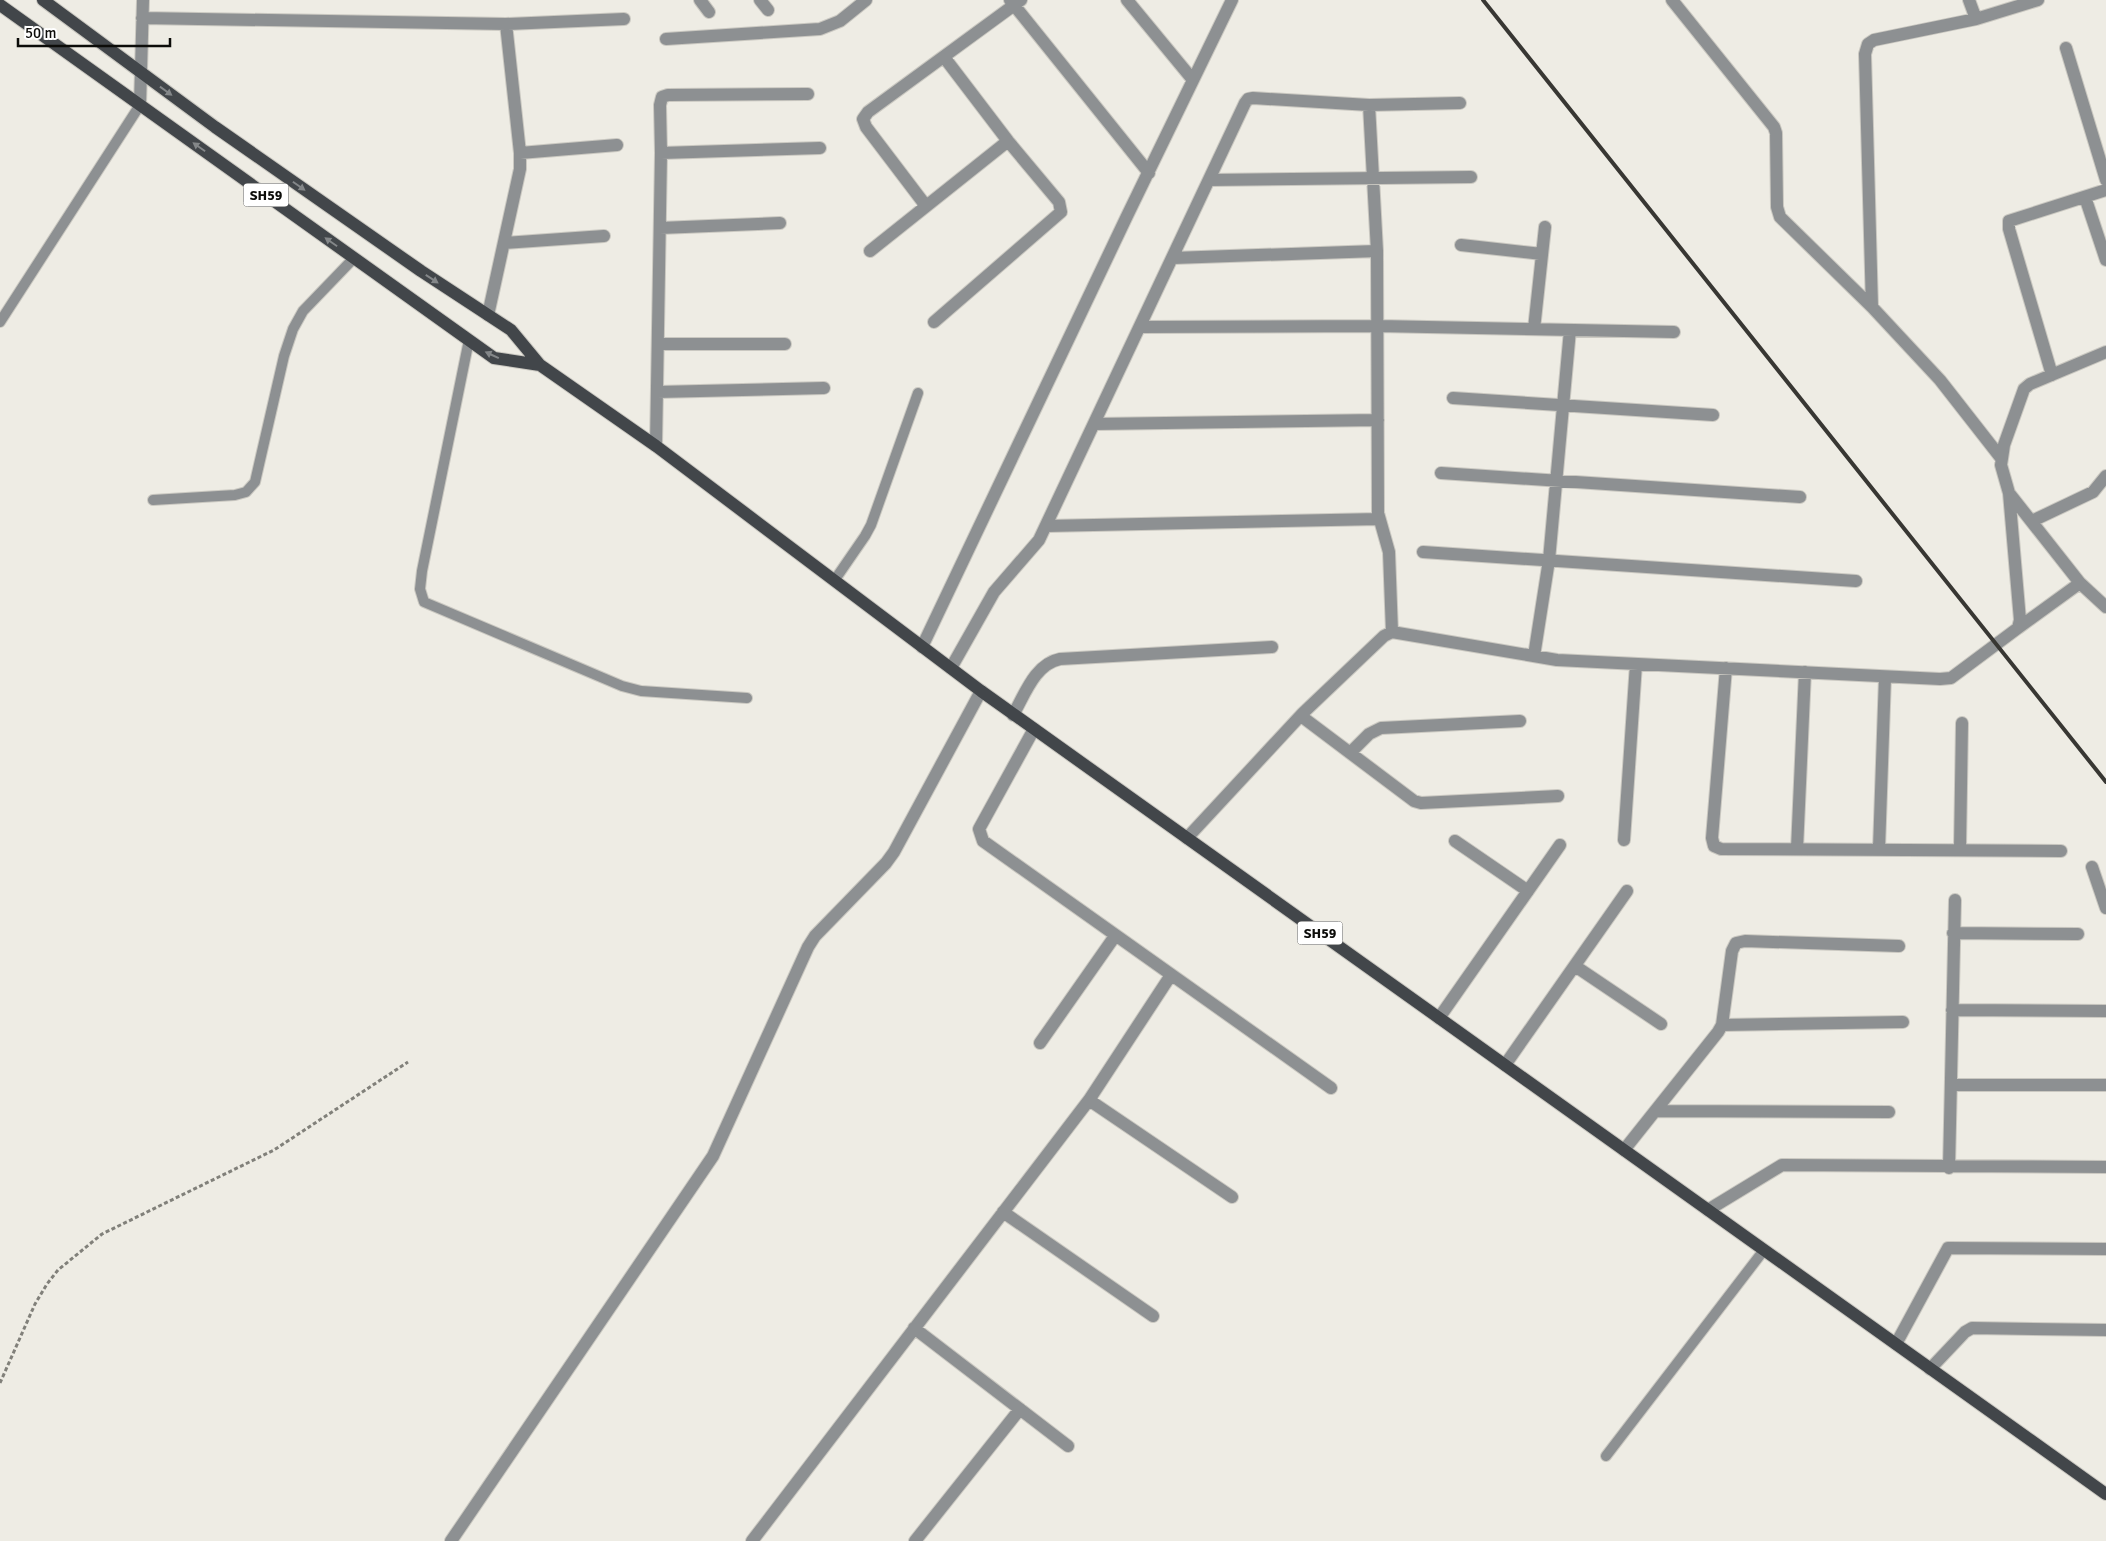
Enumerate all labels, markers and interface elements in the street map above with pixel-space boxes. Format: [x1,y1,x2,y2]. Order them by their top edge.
scale bar [18,15,170,47]
text: 50 m [25,24,56,42]
one-way arrow [160,86,173,96]
one-way arrow [192,142,206,152]
one-way arrow [292,181,306,191]
road number: SH59 [244,184,288,206]
one-way arrow [324,237,338,247]
one-way arrow [426,274,439,283]
one-way arrow [485,351,500,359]
road number: SH59 [1298,921,1342,944]

